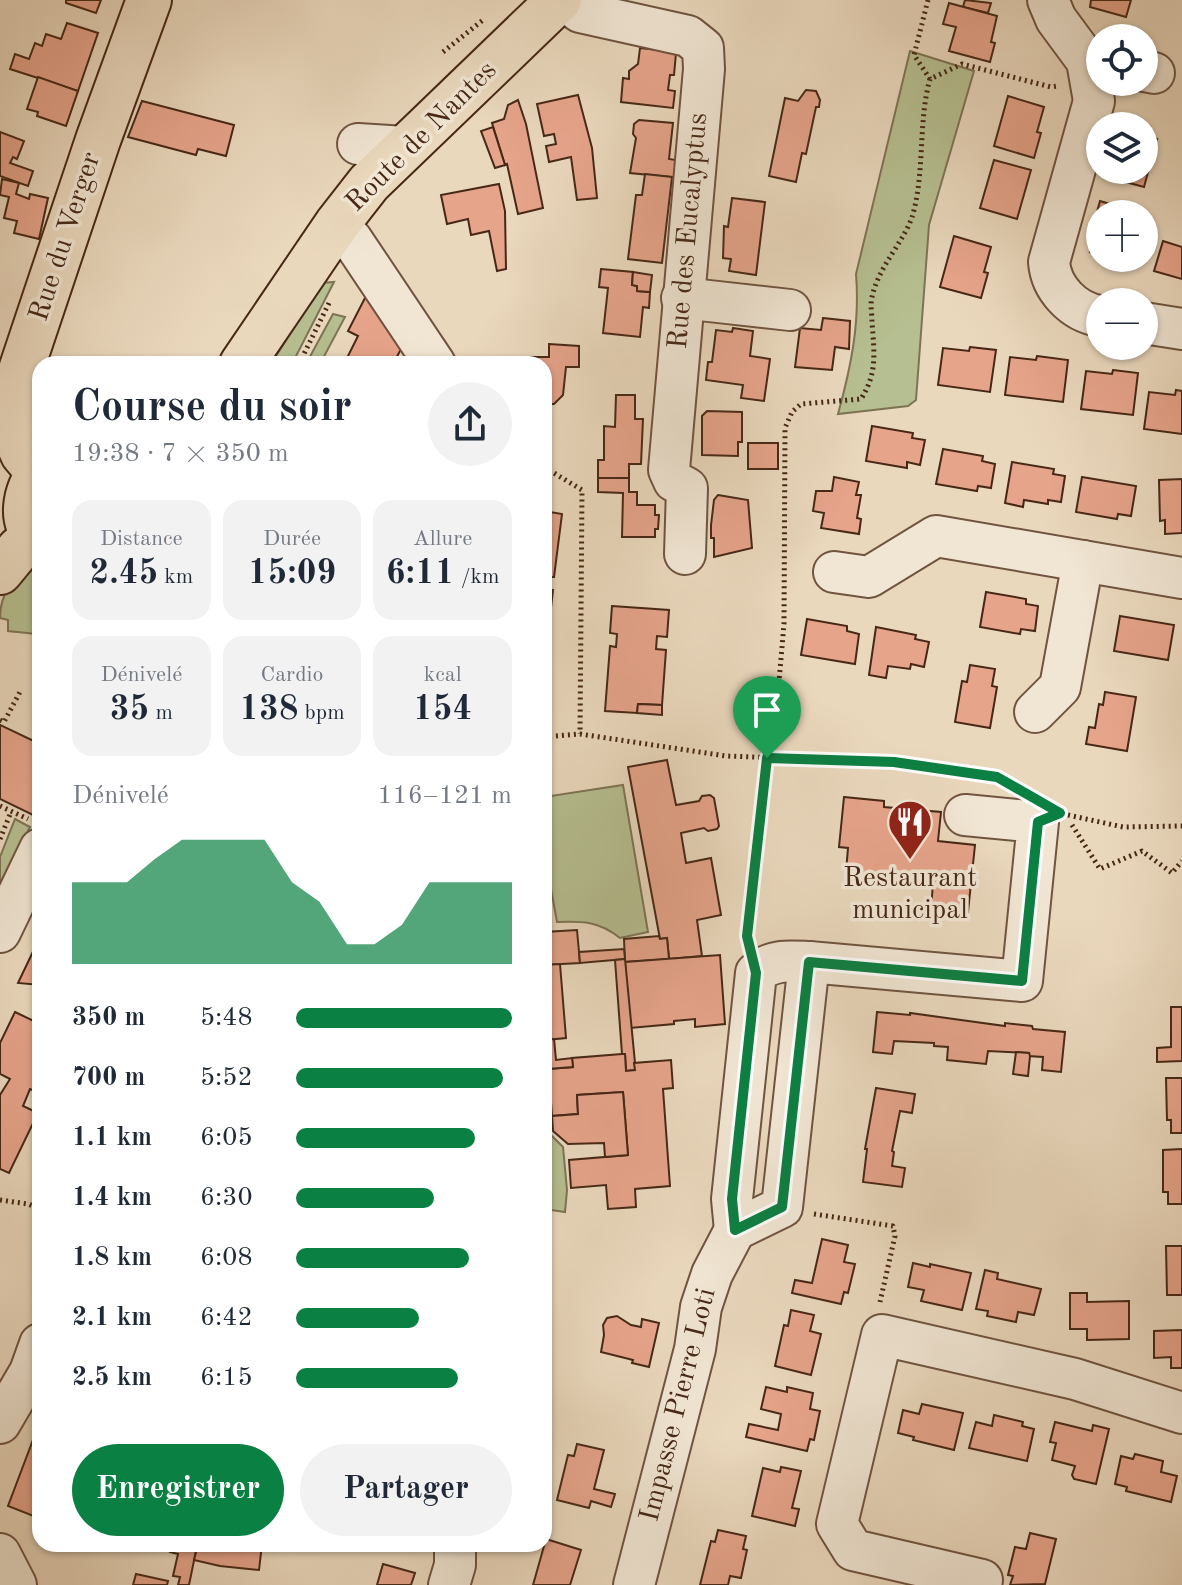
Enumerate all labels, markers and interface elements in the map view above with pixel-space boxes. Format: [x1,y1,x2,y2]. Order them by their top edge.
map controls [1086,24,1158,360]
button: locate [1086,24,1158,96]
street label: Route de Nantes [341,56,503,218]
street label: Rue des Eucalyptus [665,112,713,350]
button: layers [1086,112,1158,184]
street label: Rue du Verger [26,149,106,325]
button: + [1086,200,1158,272]
button: − [1086,288,1158,360]
button: share [428,382,512,466]
text: Course du soir [72,386,352,430]
text: 19:38 · 7 × 350 m [72,441,289,467]
text: Distance [100,528,183,550]
text: Durée [263,528,321,550]
text: Allure [413,528,472,550]
text: 2.45 [89,557,158,591]
text: 15:09 [248,557,336,591]
text: 6:11 [386,557,455,591]
text: km [158,566,193,588]
text: /km [455,566,499,588]
text: Dénivelé [100,664,182,686]
text: Cardio [261,664,323,686]
text: kcal [424,664,462,686]
pin [733,676,801,758]
icon: arrive [745,688,789,732]
text: 35 [110,693,149,727]
text: 138 [239,693,298,727]
text: 154 [413,693,472,727]
text: m [149,702,173,724]
text: bpm [298,702,345,724]
text: Dénivelé [72,783,169,809]
text: 116–121 m [377,783,512,809]
restaurant icon: Restaurant municipal [886,798,934,861]
place label: Restaurant municipal [843,865,977,925]
text: 350 m [72,1005,145,1031]
text: 5:48 [200,1005,253,1031]
text: 700 m [72,1065,145,1091]
text: 5:52 [200,1065,253,1091]
text: 1.1 km [72,1125,152,1151]
text: 6:05 [200,1125,253,1151]
text: 1.4 km [72,1185,152,1211]
text: 6:30 [200,1185,253,1211]
text: 1.8 km [72,1245,152,1271]
text: 6:08 [200,1245,253,1271]
street label: Impasse Pierre Loti [636,1285,722,1525]
text: 2.1 km [72,1305,152,1331]
text: 6:42 [200,1305,253,1331]
text: 2.5 km [72,1365,152,1391]
text: 6:15 [200,1365,253,1391]
button: Enregistrer [72,1444,284,1536]
button: Partager [300,1444,512,1536]

